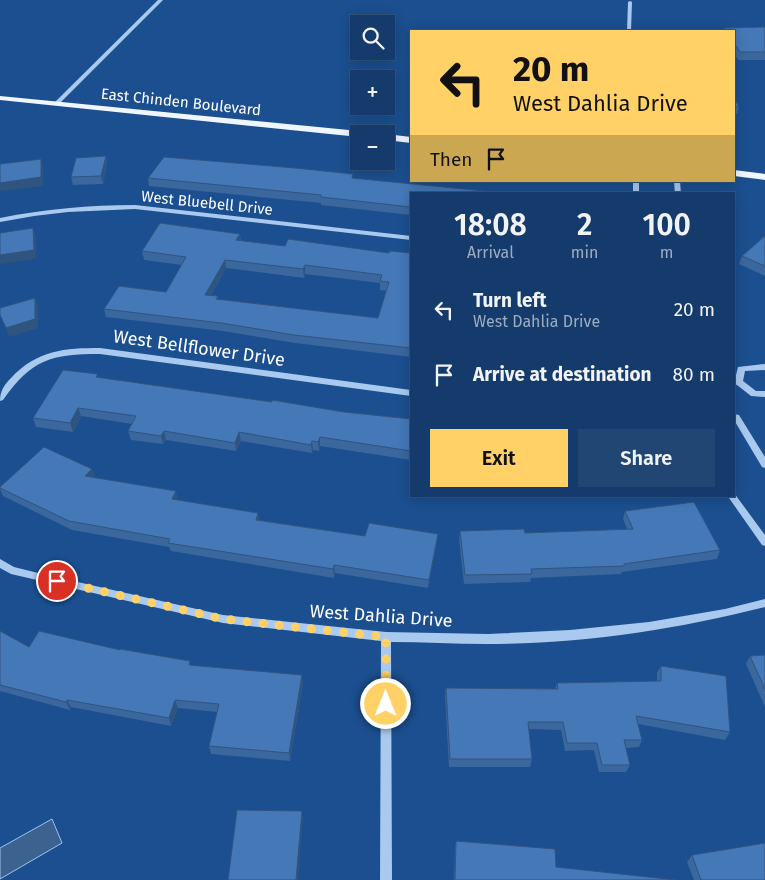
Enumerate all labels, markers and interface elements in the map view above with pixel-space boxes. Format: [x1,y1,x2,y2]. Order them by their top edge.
map controls [350,15,395,170]
button: search [350,15,395,60]
text: 20 m [513,48,589,90]
icon: left [430,50,495,115]
button: + [350,70,395,115]
street label: East Chinden Boulevard [100,85,262,119]
text: West Dahlia Drive [513,90,688,117]
button: − [350,125,395,170]
icon: arrive [482,145,510,173]
text: Then [430,148,472,171]
street label: West Bluebell Drive [140,187,274,219]
text: 18:08 [454,207,527,243]
text: 2 [577,207,592,243]
text: 100 [643,207,691,243]
text: Arrival [467,243,514,262]
text: min [571,243,598,262]
text: m [660,243,674,262]
text: Turn left [473,289,547,312]
icon: left [430,296,458,324]
text: 20 m [674,298,715,321]
text: West Dahlia Drive [473,312,600,331]
street label: West Bellflower Drive [112,325,286,371]
icon: arrive [430,361,458,389]
text: Arrive at destination [473,363,652,386]
text: 80 m [673,363,715,386]
button: Exit [430,429,568,487]
button: Share [578,429,715,487]
pin [36,560,78,602]
icon: arrive [43,567,71,595]
street label: West Dahlia Drive [309,600,453,632]
position arrow [359,677,411,729]

